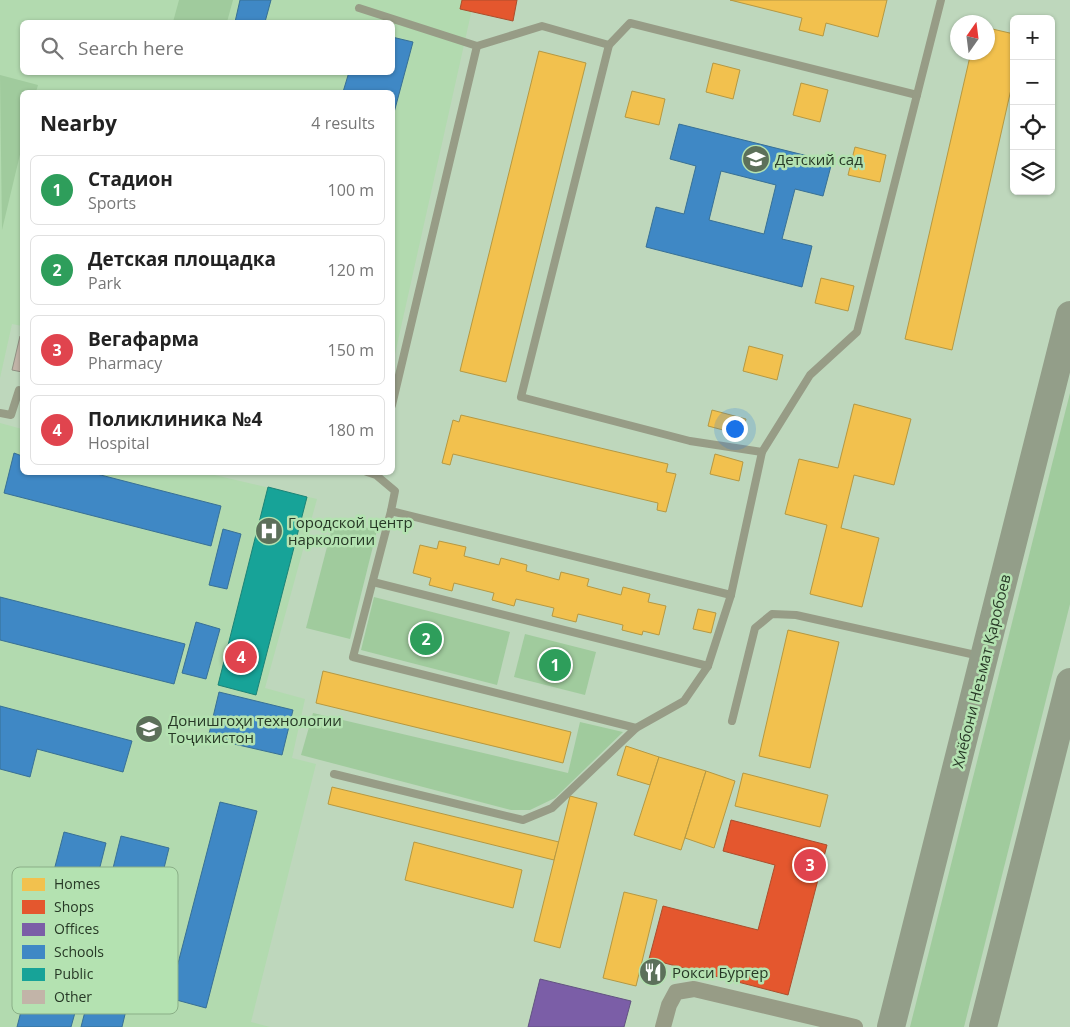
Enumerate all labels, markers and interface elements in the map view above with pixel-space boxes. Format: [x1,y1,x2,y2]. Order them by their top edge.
north arrow [950,15,995,60]
map controls [1010,15,1055,195]
button: + [1010,15,1055,60]
search box [20,20,395,75]
icon: search [38,34,66,62]
text: Search here [78,35,184,61]
button: − [1010,60,1055,105]
button: locate [1010,105,1055,150]
text: Nearby [40,109,117,137]
text: 4 results [311,112,375,134]
school or university icon: Детский сад [741,144,771,174]
place label: Детский сад [775,149,863,169]
button: layers [1010,150,1055,195]
text: Стадион [88,166,173,192]
text: 1 [52,179,62,201]
text: 100 m [328,179,374,201]
text: Sports [88,192,136,214]
text: Детская площадка [88,246,276,272]
text: 2 [52,259,62,281]
text: 120 m [328,259,374,281]
text: Park [88,272,121,294]
text: Вегафарма [88,326,199,352]
text: 3 [52,339,62,361]
text: 150 m [328,339,374,361]
text: Pharmacy [88,352,162,374]
text: Поликлиника №4 [88,406,262,432]
your location [722,416,748,442]
text: 4 [52,419,62,441]
text: 180 m [328,419,374,441]
text: Hospital [88,432,150,454]
place label: Городской центр наркологии [288,512,413,549]
hospital icon: Городской центр наркологии [254,516,284,546]
street label: Хиёбони Неъмат Қаробоев [947,572,1015,770]
pin: 2 [410,620,442,658]
pin: 4 [225,638,257,676]
pin: 1 [539,646,571,684]
place label: Донишгоҳи технологии Тоҷикистон [168,710,342,747]
school or university icon: Донишгоҳи технологии Тоҷикистон [134,714,164,744]
pin: 3 [794,846,826,884]
legend [12,867,178,1014]
text: Homes [54,874,101,893]
text: Shops [54,897,94,916]
text: Offices [54,919,99,938]
text: Schools [54,942,104,961]
restaurant icon: Рокси Бургер [638,957,668,987]
place label: Рокси Бургер [672,962,768,982]
text: Public [54,964,94,983]
text: Other [54,987,92,1006]

